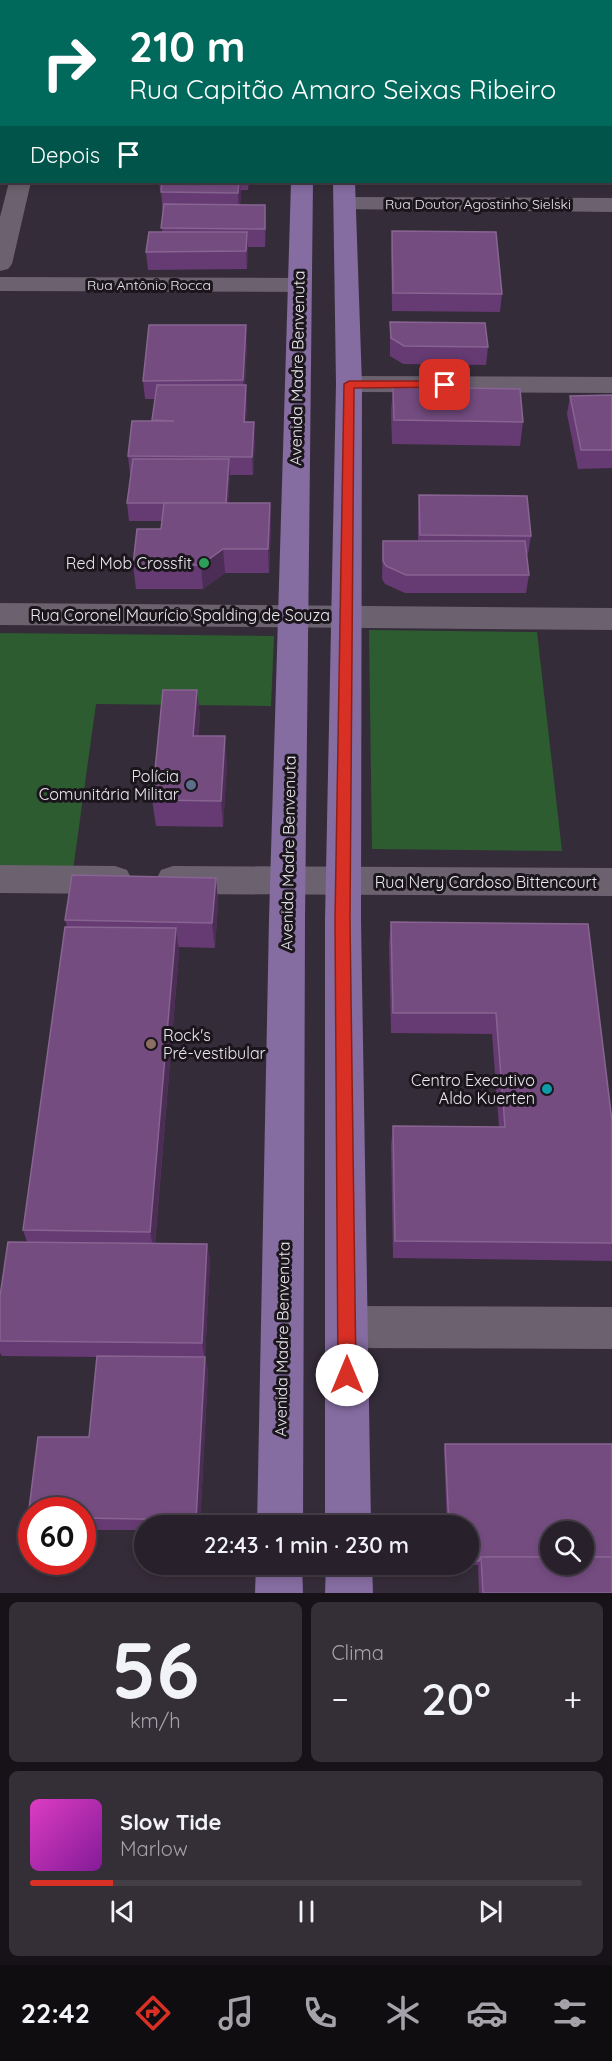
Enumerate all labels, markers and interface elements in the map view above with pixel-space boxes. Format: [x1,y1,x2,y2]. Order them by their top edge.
text: 210 m [129,20,246,73]
icon: right [30,24,108,102]
text: Rua Capitão Amaro Seixas Ribeiro [129,72,556,106]
icon: arrive [112,138,145,171]
text: Depois [30,141,100,169]
street label: Rua Doutor Agostinho Sielski [385,195,571,213]
street label: Avenida Madre Benvenuta [285,270,309,466]
street label: Rua Antônio Rocca [87,276,211,294]
pin [419,359,470,410]
icon: arrive [428,368,461,401]
place label: Red Mob Crossfit [66,553,192,573]
marker: Red Mob Crossfit [197,556,211,570]
street label: Rua Coronel Maurício Spalding de Souza [30,605,330,625]
street label: Avenida Madre Benvenuta [276,755,300,951]
place label: Polícia Comunitária Militar [39,766,179,804]
marker: Polícia Comunitária Militar [184,778,198,792]
street label: Rua Nery Cardoso Bittencourt [375,872,597,892]
place label: Rock's Pré-vestibular [163,1025,266,1063]
marker: Rock's Pré-vestibular [144,1037,158,1051]
place label: Centro Executivo Aldo Kuerten [411,1070,535,1108]
marker: Centro Executivo Aldo Kuerten [540,1082,554,1096]
street label: Avenida Madre Benvenuta [270,1241,294,1437]
position arrow [315,1343,379,1407]
speed limit sign: 60 [18,1497,96,1575]
map controls [540,1521,594,1575]
button: search [540,1521,594,1575]
text: 22:43 · 1 min · 230 m [204,1531,409,1559]
text: 56 [111,1620,199,1718]
text: Clima [332,1640,384,1665]
text: 20° [421,1670,491,1726]
text: − [332,1678,349,1719]
text: + [563,1678,582,1719]
text: km/h [130,1708,181,1733]
text: Slow Tide [120,1808,221,1836]
text: Marlow [120,1836,188,1861]
icon: previous [106,1895,139,1928]
icon: pause [290,1895,323,1928]
icon: next [474,1895,507,1928]
icon: directions [132,1992,174,2034]
icon: music [215,1992,257,2034]
icon: phone [299,1992,341,2034]
icon: climate [382,1992,424,2034]
icon: car [466,1992,508,2034]
icon: filters [549,1992,591,2034]
text: 22:42 [21,1996,90,2030]

